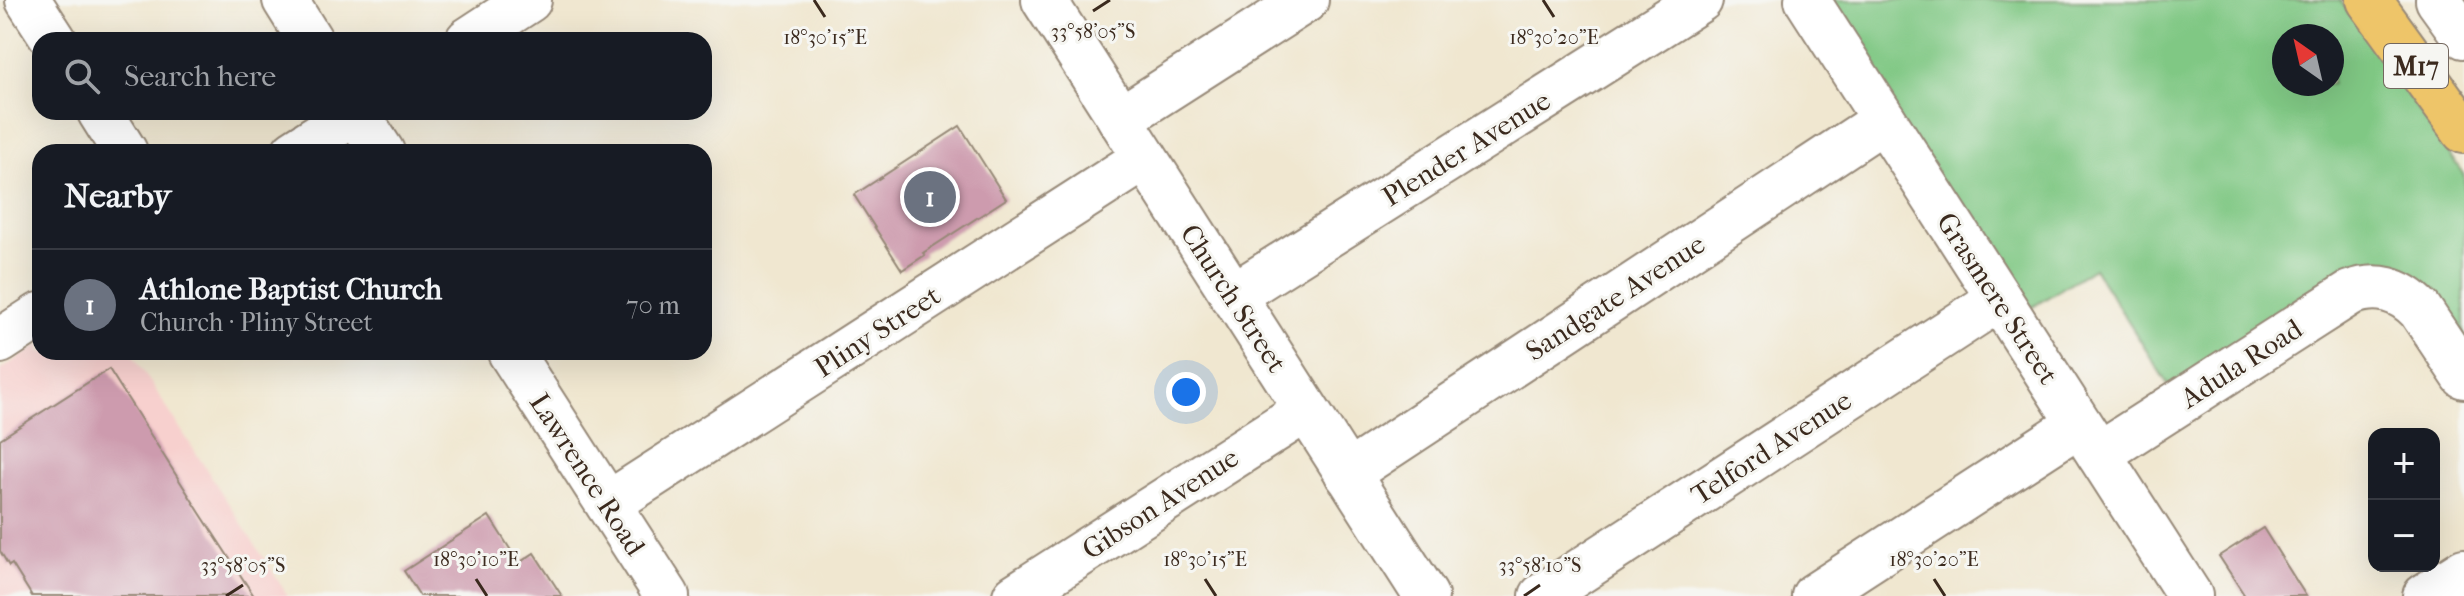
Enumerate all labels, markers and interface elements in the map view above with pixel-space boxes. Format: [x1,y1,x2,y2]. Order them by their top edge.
text: 33°58'05"S [1051,20,1135,43]
north arrow [2272,24,2344,96]
text: 18°30'15"E [783,26,867,49]
text: 18°30'20"E [1509,26,1599,49]
search box [32,32,712,120]
road number: M17 [2384,44,2448,88]
icon: search [60,54,104,98]
text: Search here [124,59,276,94]
street label: Plender Avenue [1376,84,1556,213]
pin: 1 [904,167,956,227]
text: Nearby [64,176,171,216]
street label: Grasmere Street [1930,206,2065,390]
street label: Church Street [1174,218,1294,378]
street label: Sandgate Avenue [1520,227,1711,368]
text: Athlone Baptist Church [140,272,442,307]
street label: Pliny Street [808,279,946,384]
text: 1 [85,290,95,321]
text: 70 m [626,290,680,321]
text: Church · Pliny Street [140,307,373,338]
street label: Adula Road [2173,312,2309,415]
your location [1166,372,1206,412]
street label: Telford Avenue [1685,383,1858,511]
street label: Lawrence Road [523,387,653,562]
map controls [2368,428,2440,572]
button: + [2368,428,2440,500]
street label: Gibson Avenue [1076,441,1245,566]
button: − [2368,500,2440,572]
text: 18°30'10"E [433,548,519,571]
text: 18°30'15"E [1163,548,1247,571]
text: 18°30'20"E [1889,548,1979,571]
text: 33°58'05"S [201,554,285,577]
text: 33°58'10"S [1499,554,1581,577]

